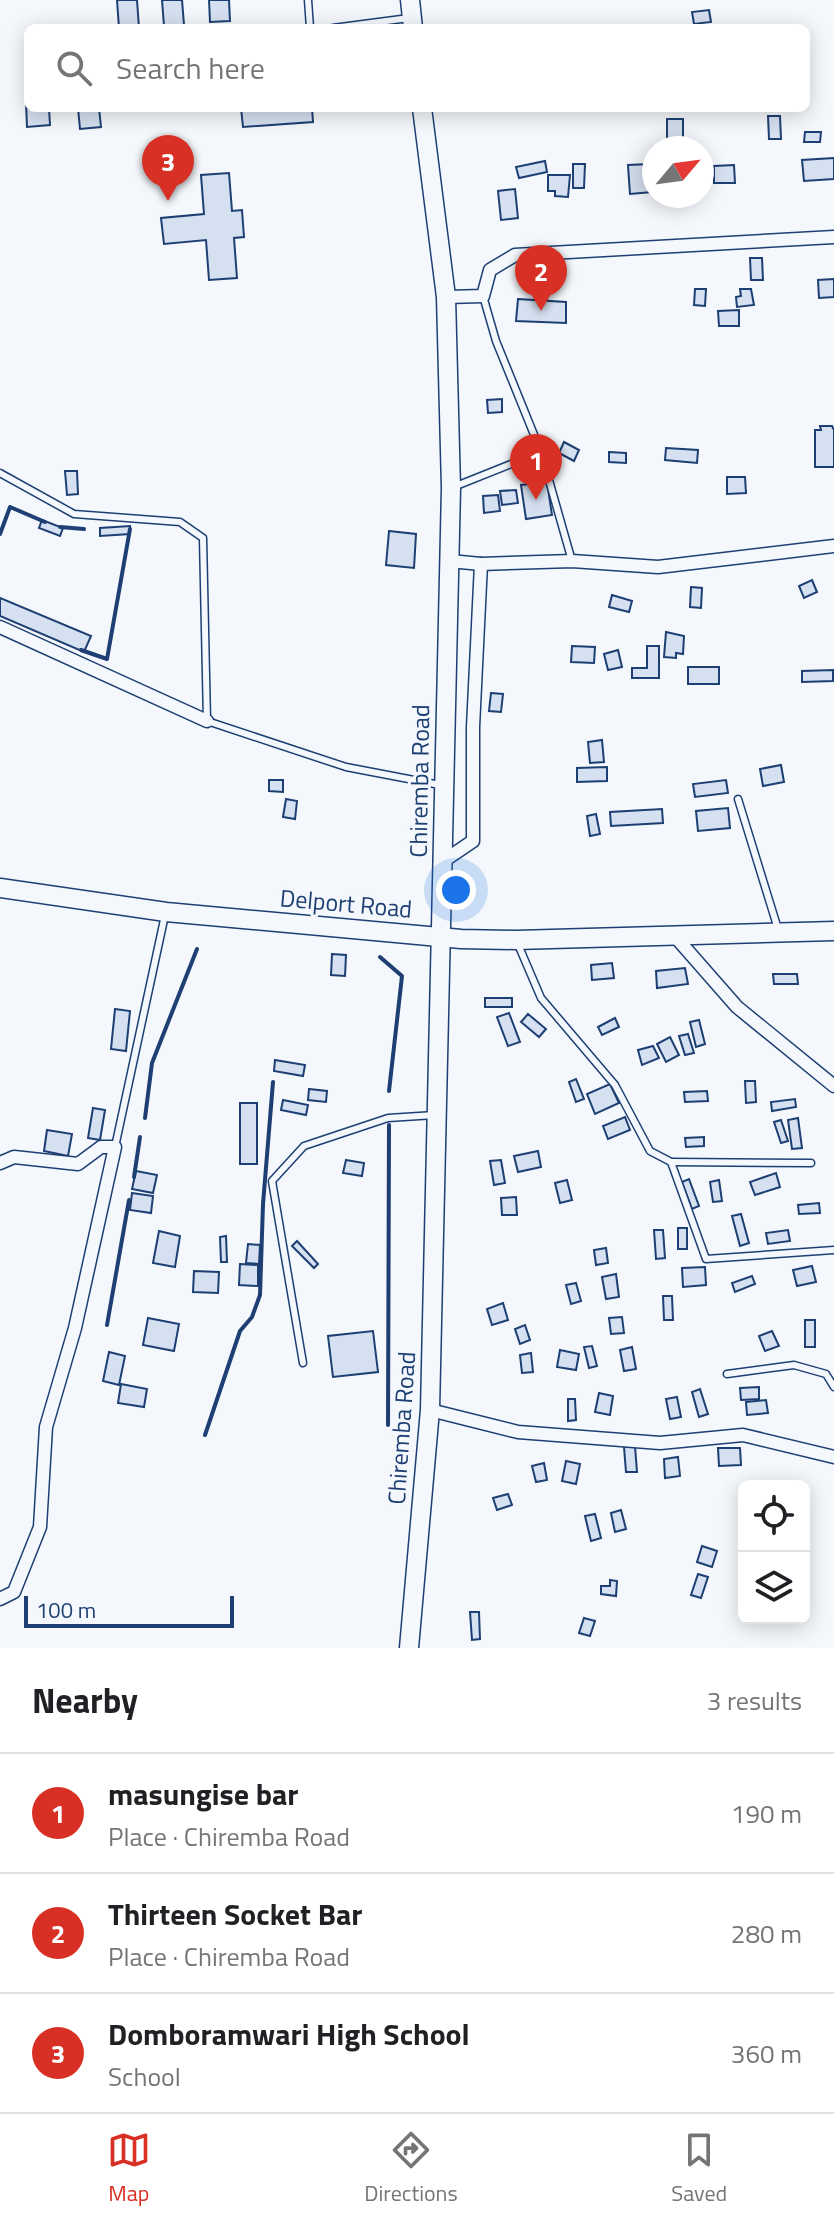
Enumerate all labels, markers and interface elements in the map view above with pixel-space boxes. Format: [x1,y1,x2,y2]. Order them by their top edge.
search box [24,24,810,112]
text: Search here [116,45,265,91]
icon: search [52,46,96,90]
pin: 3 [142,135,194,201]
north arrow [642,136,714,208]
pin: 2 [515,245,567,311]
pin: 1 [510,434,562,500]
street label: Chiremba Road [400,704,438,858]
your location [436,870,476,910]
street label: Delport Road [279,879,414,927]
street label: Chiremba Road [378,1350,424,1506]
map controls [738,1480,810,1624]
button: locate [738,1480,810,1552]
button: layers [738,1552,810,1624]
scale bar [24,1592,234,1628]
text: 100 m [36,1593,96,1627]
text: Nearby [32,1674,138,1726]
text: 3 results [707,1681,802,1720]
text: masungise bar [108,1771,298,1817]
text: 1 [51,1794,65,1833]
text: 190 m [731,1794,802,1833]
text: Place · Chiremba Road [108,1817,350,1856]
text: Thirteen Socket Bar [108,1891,362,1937]
text: 2 [51,1914,65,1953]
text: 280 m [731,1914,802,1953]
text: Place · Chiremba Road [108,1937,350,1976]
text: Domboramwari High School [108,2011,470,2057]
text: 3 [51,2034,65,2073]
text: 360 m [731,2034,802,2073]
text: School [108,2057,181,2096]
tab: Map [107,2128,151,2210]
tab: Directions [364,2128,458,2210]
tab: Saved [671,2128,727,2210]

